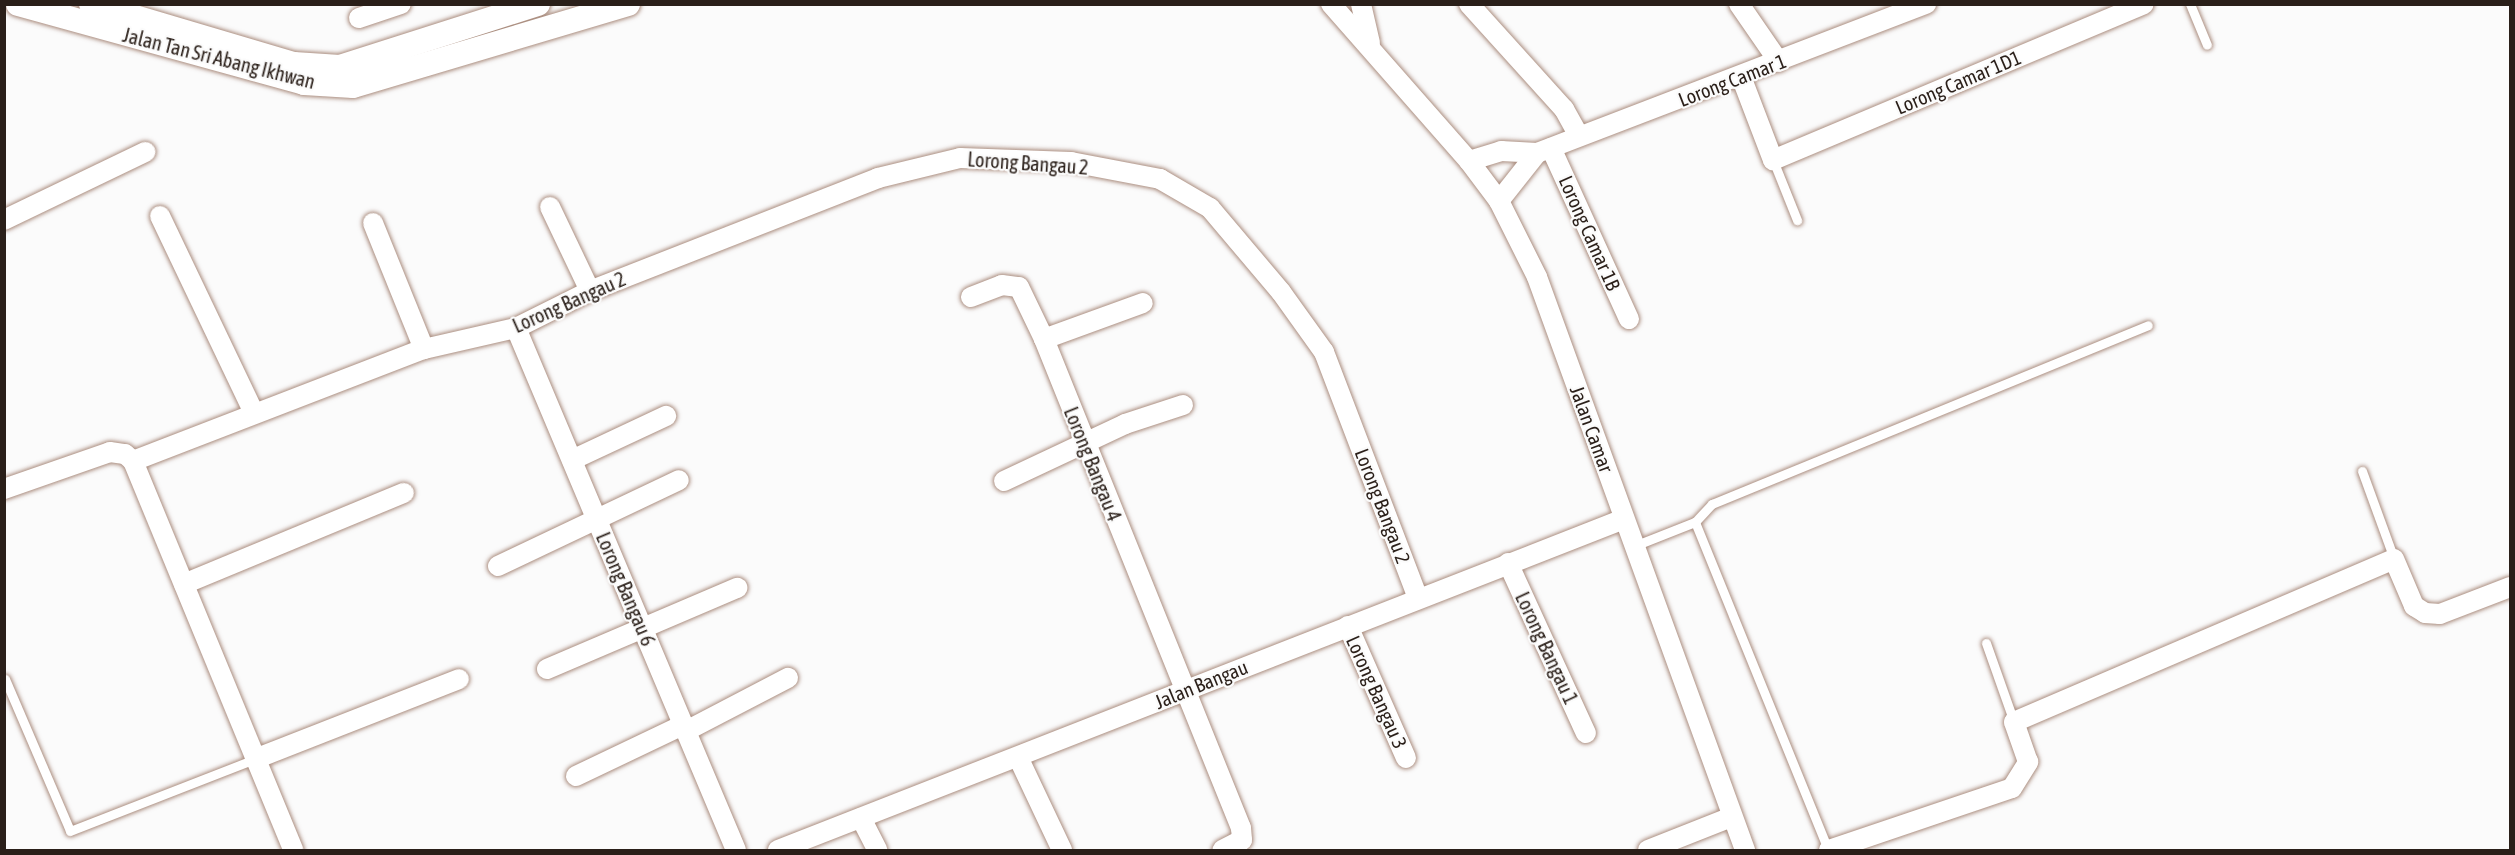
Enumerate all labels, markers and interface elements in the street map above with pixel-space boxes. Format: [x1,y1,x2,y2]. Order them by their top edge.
street label: Jalan Tan Sri Abang Ikhwan [120,22,318,94]
street label: Lorong Camar 1D1 [1892,45,2024,119]
street label: Lorong Camar 1 [1675,48,1789,112]
street label: Lorong Bangau 2 [967,147,1089,179]
street label: Lorong Camar 1B [1554,172,1626,294]
street label: Lorong Bangau 2 [509,266,629,338]
street label: Jalan Camar [1565,382,1619,476]
street label: Lorong Bangau 4 [1059,403,1127,525]
street label: Lorong Bangau 2 [1350,445,1416,567]
street label: Lorong Bangau 6 [591,529,661,649]
street label: Lorong Bangau 1 [1511,588,1583,708]
street label: Lorong Bangau 3 [1341,632,1413,752]
street label: Jalan Bangau [1151,654,1251,714]

